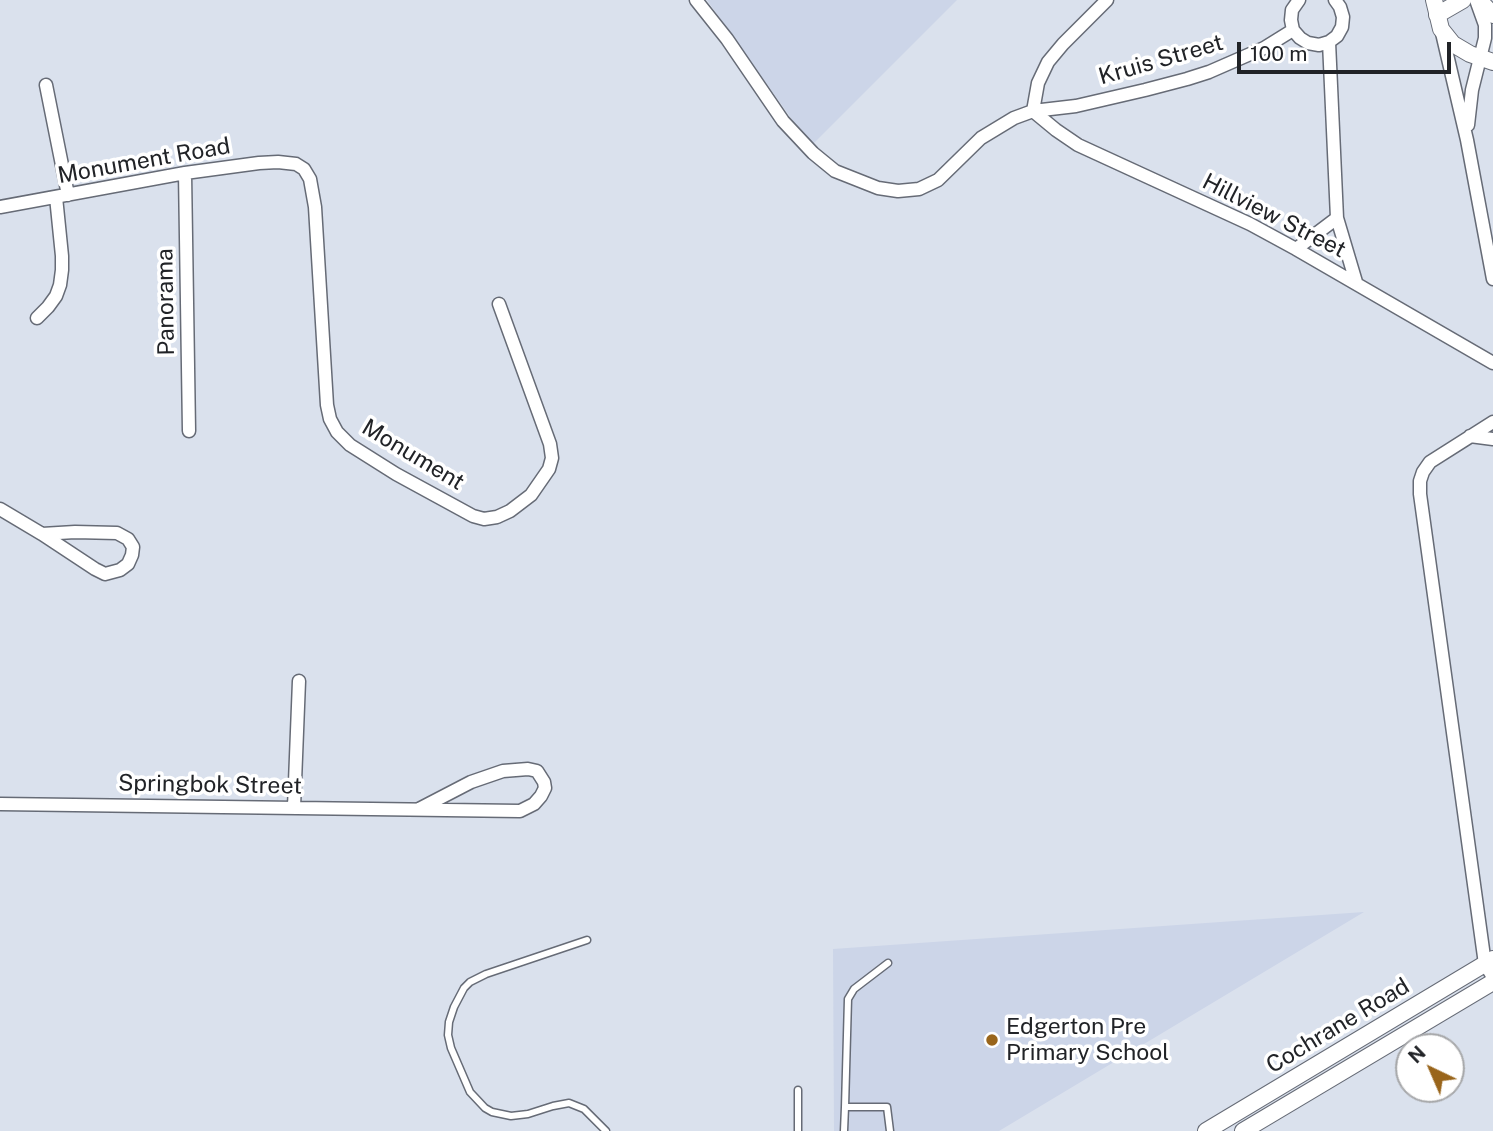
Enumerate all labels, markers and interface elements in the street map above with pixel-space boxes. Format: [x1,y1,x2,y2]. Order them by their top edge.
scale bar [1241,28,1454,72]
street label: Kruis Street [1096,29,1226,91]
text: 100 m [1250,41,1307,66]
street label: Monument Road [56,132,232,190]
street label: Hillview Street [1198,168,1350,264]
street label: Panorama [151,248,181,356]
street label: Monument [357,414,469,496]
street label: Springbok Street [118,770,302,800]
street label: Cochrane Road [1261,972,1415,1080]
place label: Edgerton Pre Primary School [1006,1013,1169,1067]
marker: Edgerton Pre Primary School [984,1032,1000,1048]
north arrow [1395,1033,1465,1103]
text: N [1404,1041,1430,1067]

